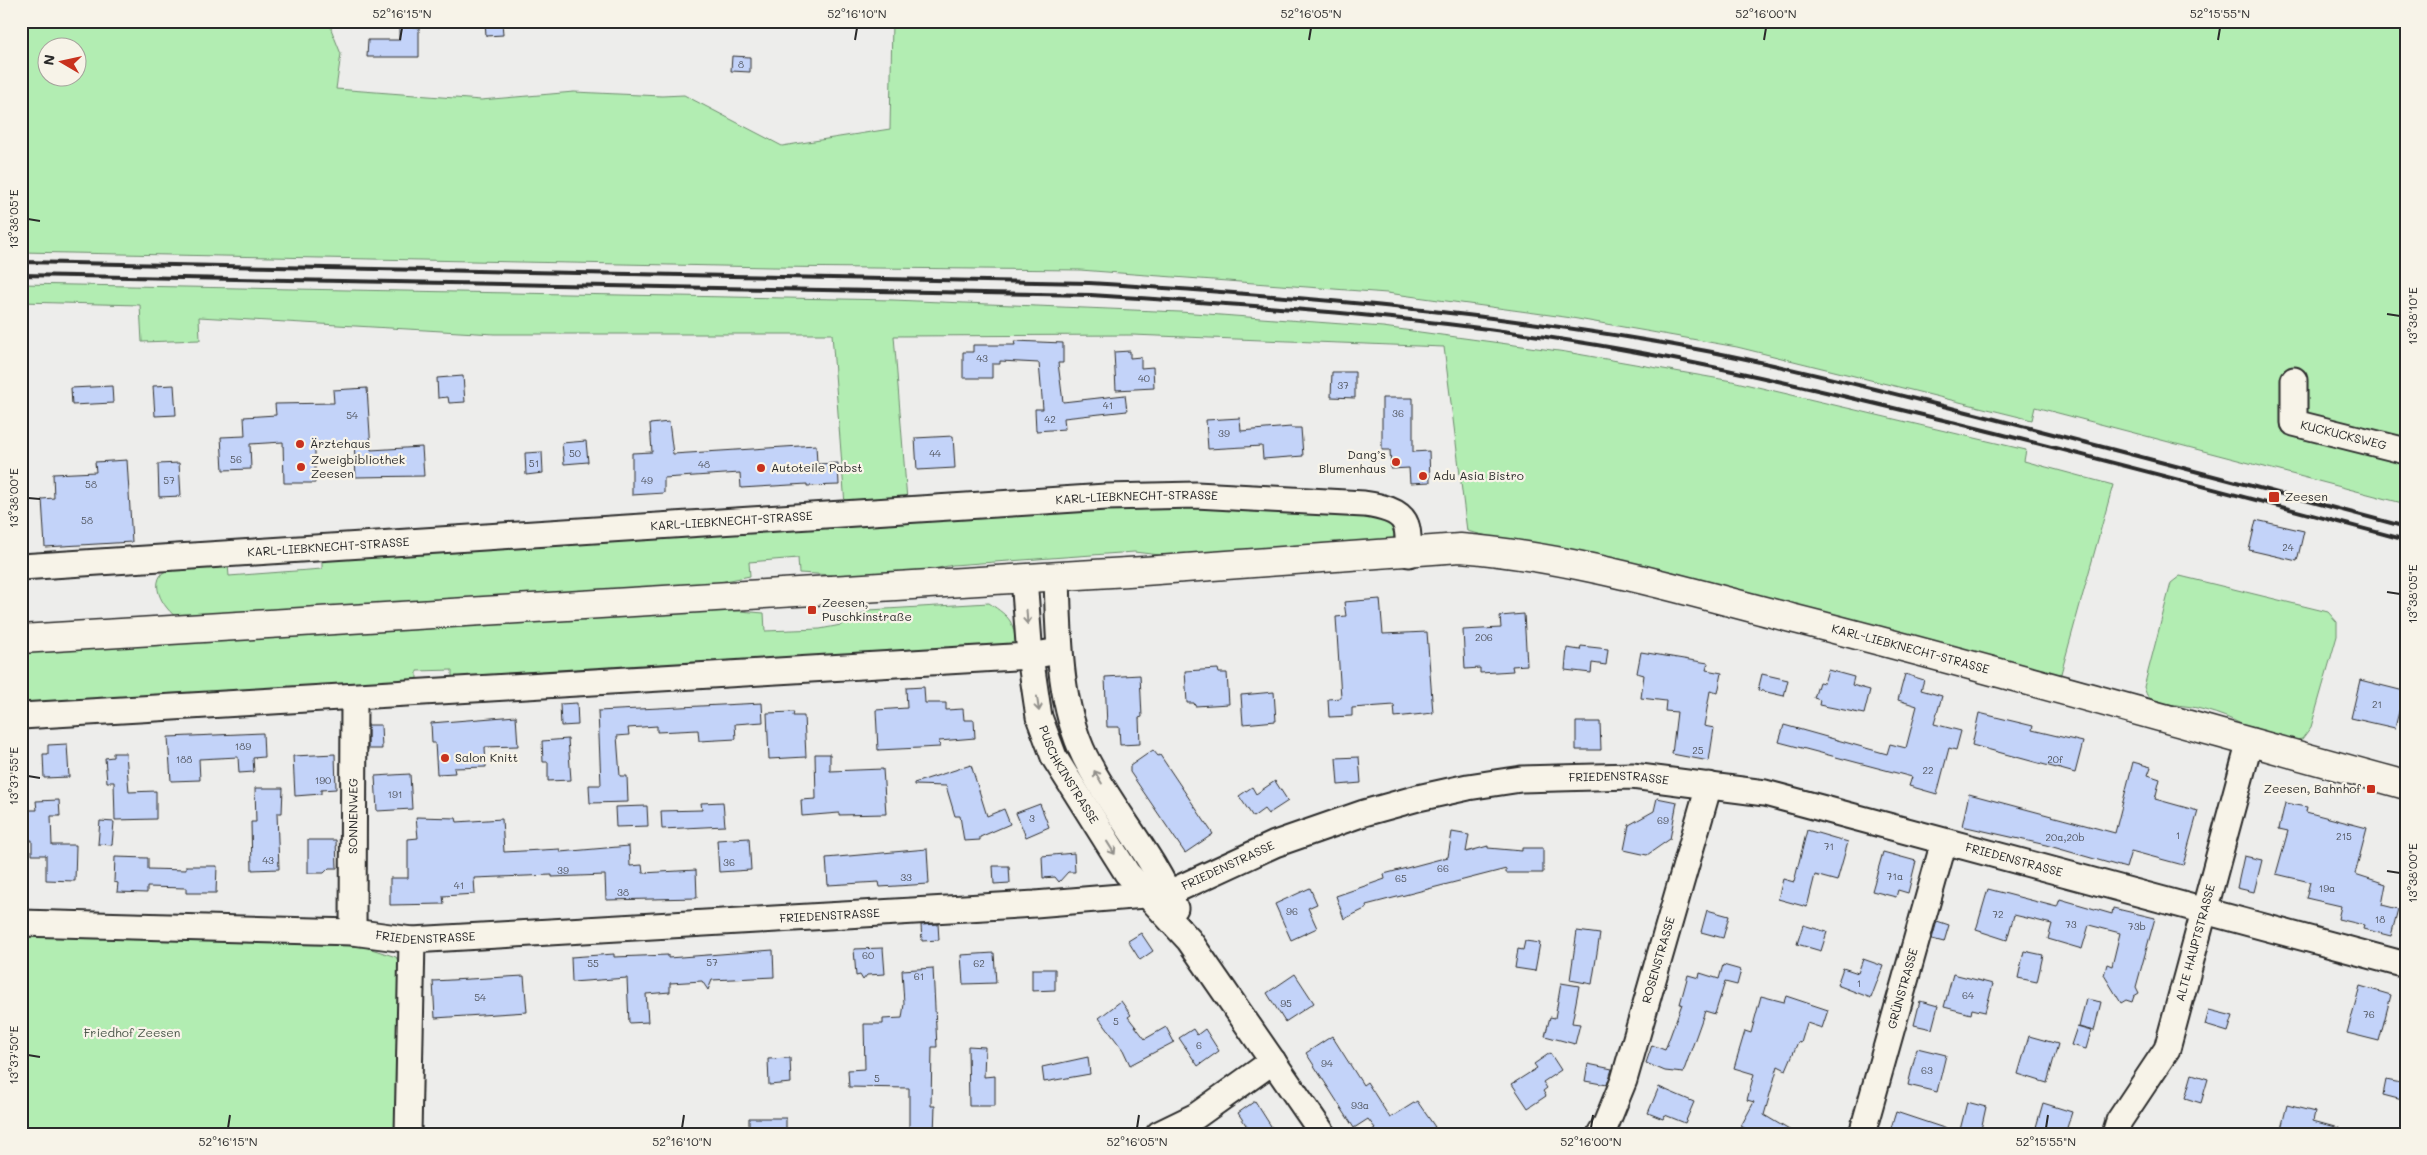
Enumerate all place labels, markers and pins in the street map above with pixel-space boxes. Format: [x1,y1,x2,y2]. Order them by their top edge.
place label: Ärztehaus [310,435,371,451]
marker: Ärztehaus [294,438,306,450]
place label: Dang‘s Blumenhaus [1319,446,1386,476]
place label: Zweigbibliothek Zeesen [311,451,405,481]
marker: Dang‘s Blumenhaus [1390,456,1402,468]
place label: Autoteile Pabst [771,459,863,475]
marker: Zweigbibliothek Zeesen [295,461,307,473]
marker: Autoteile Pabst [755,462,767,474]
place label: Adu Asia Bistro [1433,467,1524,483]
marker: Adu Asia Bistro [1417,470,1429,482]
place label: Zeesen [2285,488,2328,504]
marker: Zeesen [2267,490,2281,504]
place label: Zeesen, Puschkinstraße [822,594,912,624]
marker: Zeesen, Puschkinstraße [806,604,818,616]
place label: Salon Knitt [455,749,518,765]
marker: Salon Knitt [439,752,451,764]
place label: Zeesen, Bahnhof [2264,780,2361,796]
marker: Zeesen, Bahnhof [2365,783,2377,795]

